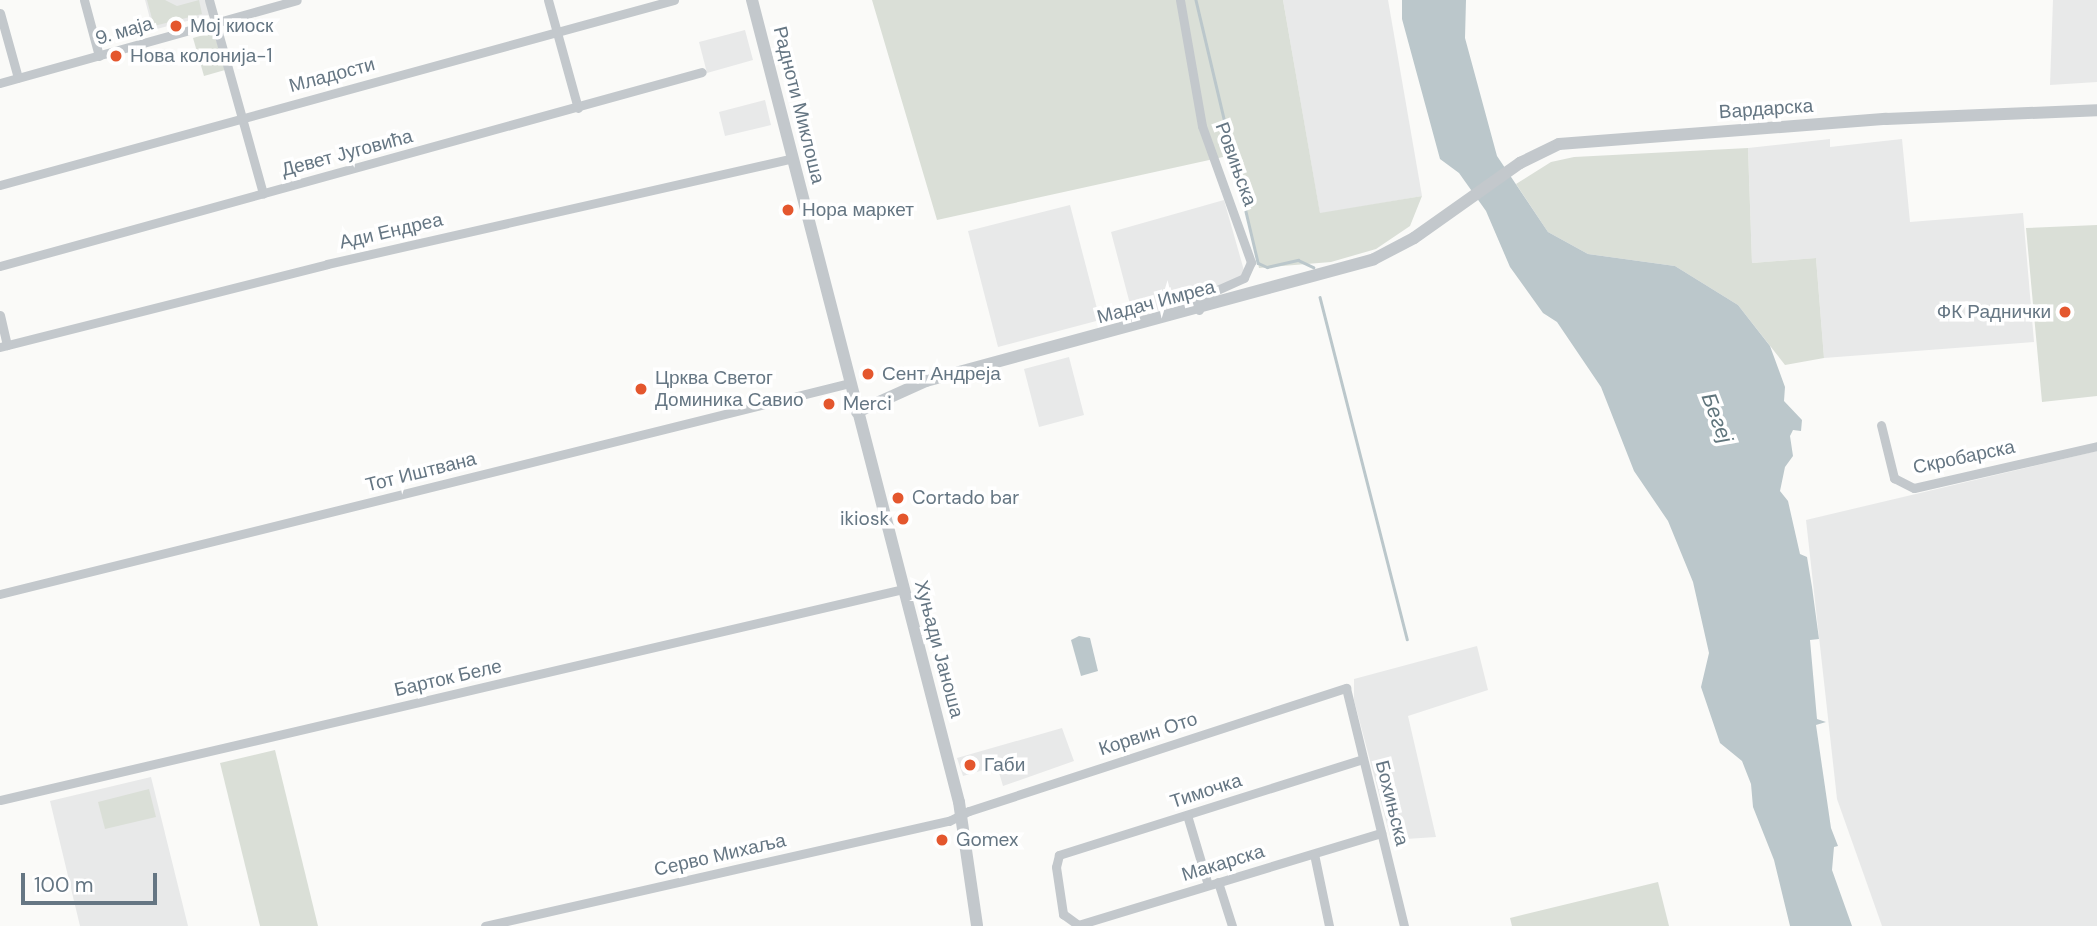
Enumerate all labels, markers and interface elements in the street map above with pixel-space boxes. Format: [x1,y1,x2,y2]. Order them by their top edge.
street label: 9. маја [93,12,155,50]
place label: Мој киоск [190,15,273,37]
marker: Мој киоск [168,18,184,34]
street label: Радноти Миклоша [768,24,830,186]
place label: Нова колонија-1 [130,45,272,67]
marker: Нова колонија-1 [108,48,124,64]
street label: Младости [287,53,377,97]
street label: Вардарска [1718,94,1814,124]
street label: Ровињска [1210,119,1262,209]
street label: Девет Југовића [279,125,415,181]
place label: Нора маркет [802,199,914,221]
marker: Нора маркет [780,202,796,218]
street label: Ади Ендреа [337,208,445,254]
street label: Мадач Имреа [1095,275,1217,329]
place label: ФК Раднички [1937,301,2051,323]
marker: ФК Раднички [2057,304,2073,320]
place label: Сент Андреја [882,363,1001,385]
marker: Сент Андреја [860,366,876,382]
place label: Црква Светог Доминика Савио [655,367,804,411]
marker: Црква Светог Доминика Савио [633,381,649,397]
water label: Бегеј [1696,389,1738,447]
place label: Merci [843,393,892,415]
marker: Merci [821,396,837,412]
street label: Скробарска [1911,435,2017,479]
street label: Тот Иштвана [363,447,479,497]
place label: Cortado bar [912,487,1019,509]
marker: Cortado bar [890,490,906,506]
place label: ikiosk [840,508,889,530]
marker: ikiosk [895,511,911,527]
street label: Хуњади Јаноша [910,578,968,720]
street label: Барток Беле [392,655,504,701]
street label: Корвин Ото [1096,707,1200,761]
place label: Габи [984,754,1025,776]
marker: Габи [962,757,978,773]
street label: Бохињска [1370,758,1414,848]
street label: Тимочка [1167,769,1245,813]
street label: Серво Михаља [652,829,788,881]
place label: Gomex [956,829,1018,851]
marker: Gomex [934,832,950,848]
street label: Макарска [1179,840,1267,886]
scale bar [24,860,161,904]
text: 100 m [34,871,94,899]

